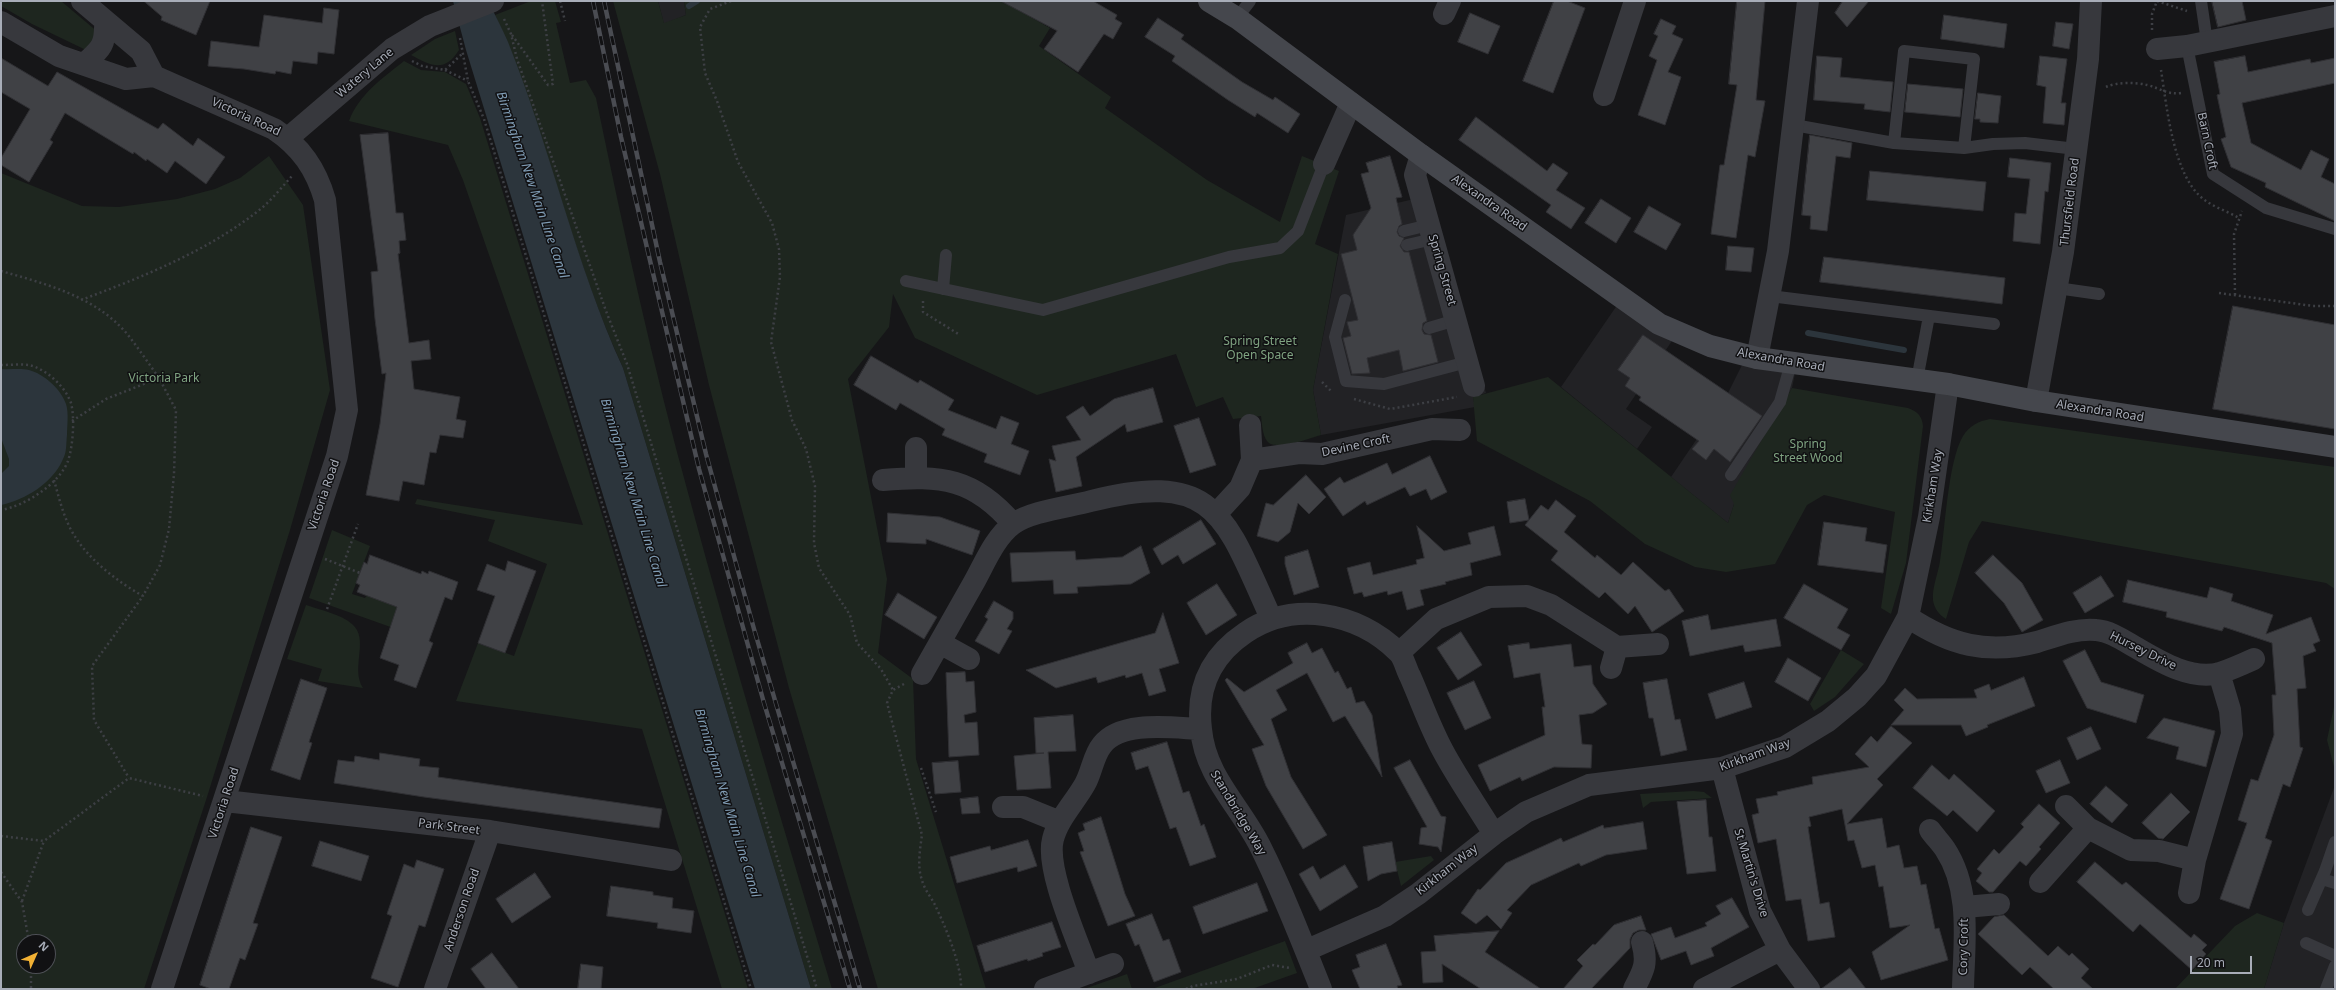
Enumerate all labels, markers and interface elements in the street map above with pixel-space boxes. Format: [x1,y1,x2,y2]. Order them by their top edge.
street label: Watery Lane [334,45,396,101]
water label: Birmingham New Main Line Canal [493,89,571,281]
street label: Victoria Road [209,95,283,139]
street label: Barn Croft [2194,111,2220,171]
street label: Thursfield Road [2057,157,2083,247]
street label: Alexandra Road [1449,172,1529,234]
street label: Spring Street [1425,233,1459,307]
park label: Spring Street Open Space [1223,335,1297,363]
street label: Alexandra Road [1736,345,1826,375]
park label: Victoria Park [129,372,199,386]
water label: Birmingham New Main Line Canal [597,397,669,589]
street label: Alexandra Road [2055,397,2145,425]
street label: Devine Croft [1320,432,1392,460]
park label: Spring Street Wood [1773,438,1843,466]
street label: Kirkham Way [1920,448,1946,524]
street label: Victoria Road [305,457,343,533]
street label: Hursey Drive [2107,629,2179,673]
water label: Birmingham New Main Line Canal [691,707,763,899]
street label: Kirkham Way [1718,736,1792,774]
street label: Victoria Road [206,765,242,841]
street label: Standbridge Way [1207,768,1269,858]
street label: Park Street [417,816,481,838]
street label: St Martin's Drive [1731,827,1771,919]
street label: Kirkham Way [1413,842,1481,898]
street label: Anderson Road [441,867,483,953]
street label: Cory Croft [1956,918,1972,976]
north arrow [16,934,56,974]
text: N [36,937,53,954]
scale bar [2192,948,2254,974]
text: 20 m [2197,954,2225,971]

